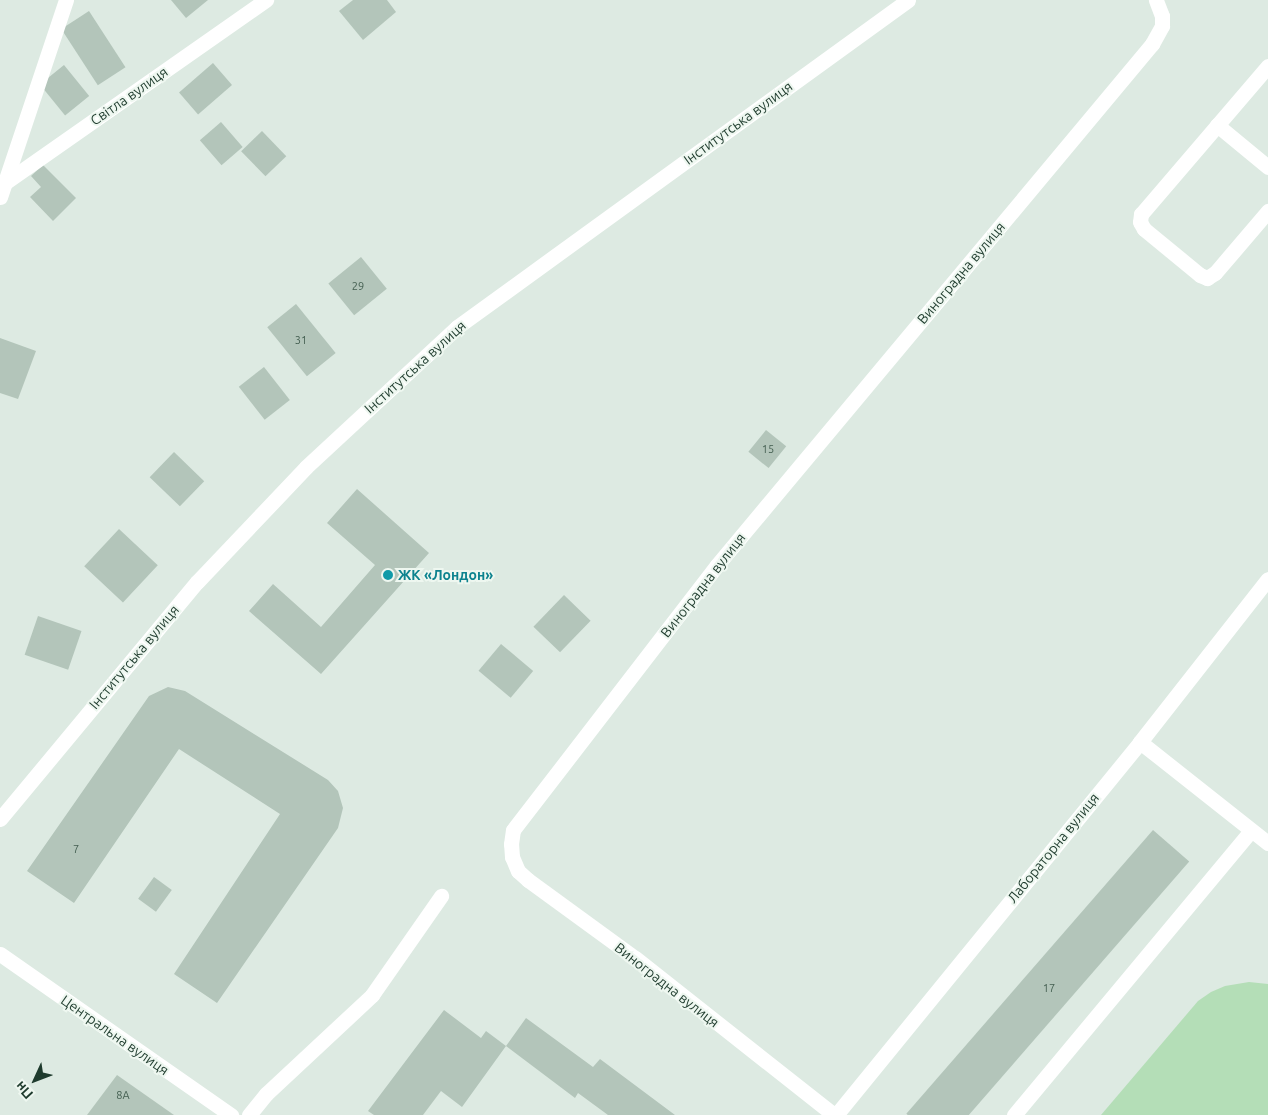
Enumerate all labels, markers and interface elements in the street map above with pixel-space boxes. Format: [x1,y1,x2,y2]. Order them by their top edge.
street label: Світла вулиця [87,63,171,129]
street label: Інститутська вулиця [680,78,796,168]
street label: Виноградна вулиця [914,219,1008,327]
house number: 29 [352,279,364,293]
street label: Інститутська вулиця [361,317,469,417]
house number: 31 [295,333,307,347]
house number: 15 [762,442,774,456]
street label: Виноградна вулиця [657,529,749,641]
place label: ЖК «Лондон» [398,567,493,583]
marker: ЖК «Лондон» [382,569,394,581]
street label: Інститутська вулиця [86,602,182,712]
street label: Лабораторна вулиця [1004,790,1102,906]
house number: 7 [73,842,79,856]
street label: Виноградна вулиця [611,939,723,1031]
house number: 17 [1043,981,1055,995]
street label: Центральна вулиця [58,991,172,1079]
north arrow [10,1055,60,1105]
text: Пн [12,1078,36,1102]
house number: 8А [116,1088,130,1102]

